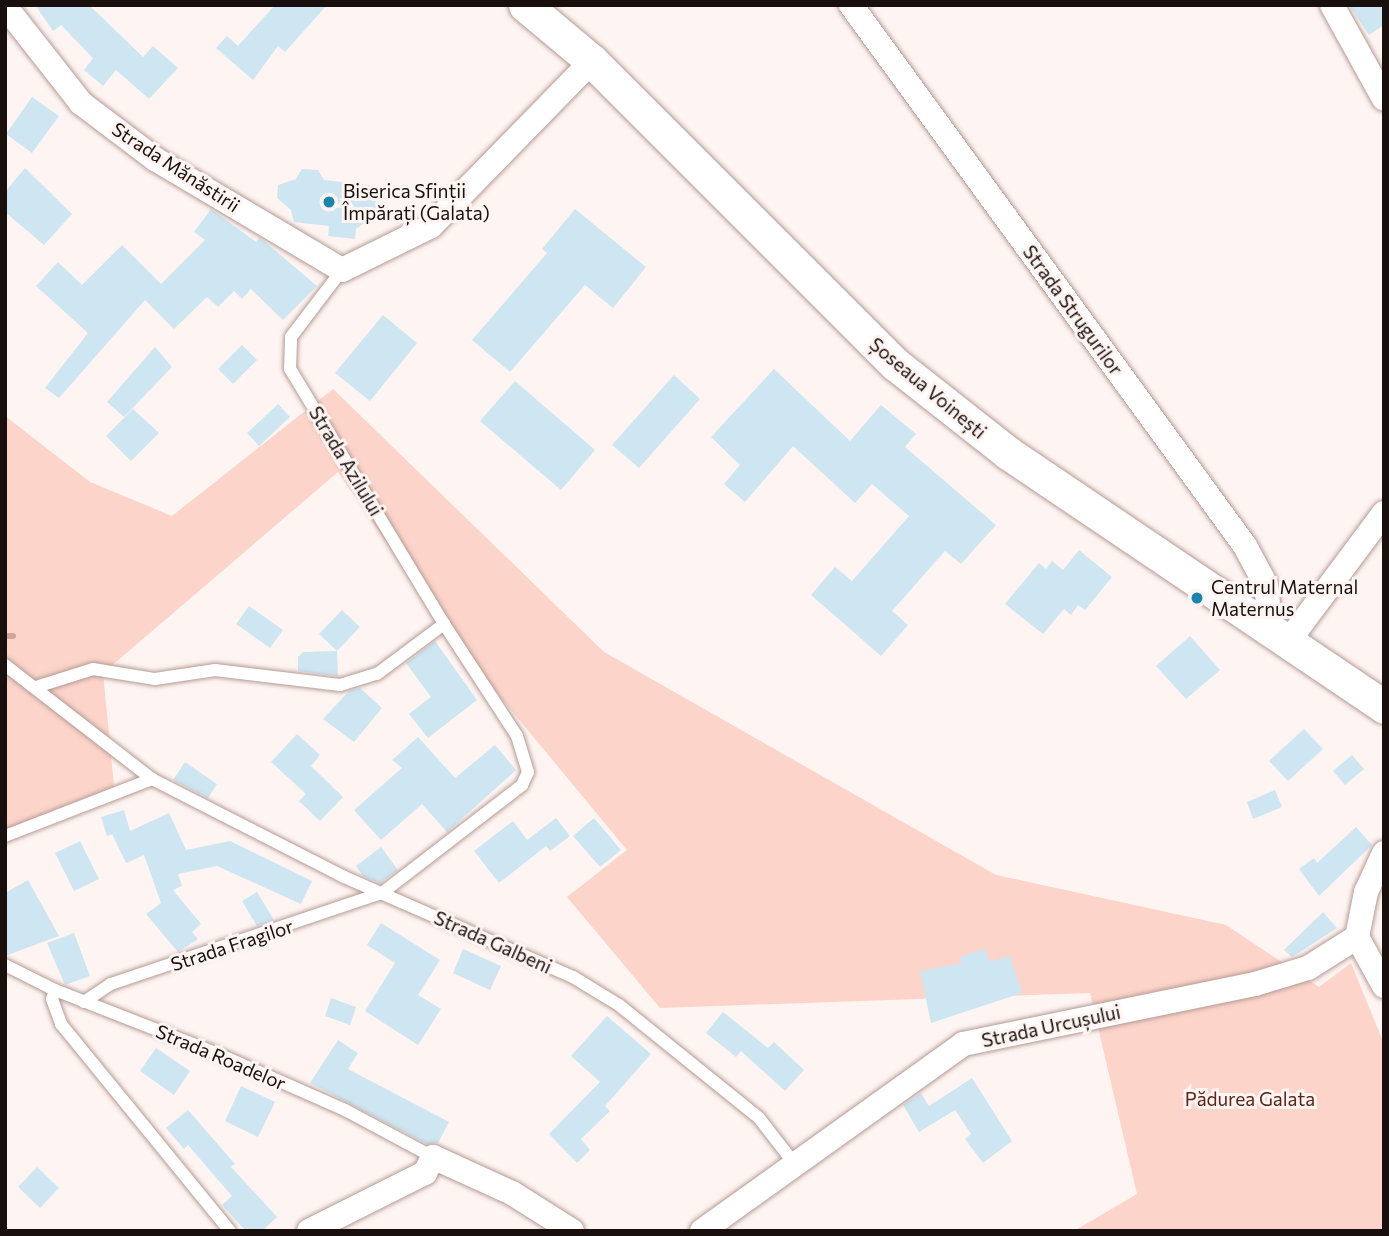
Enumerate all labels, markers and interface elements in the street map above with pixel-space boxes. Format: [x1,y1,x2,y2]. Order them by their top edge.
street label: Strada Mănăstirii [108,117,244,217]
place label: Biserica Sfinții Împărați (Galata) [343,180,490,224]
marker: Biserica Sfinții Împărați (Galata) [321,194,337,210]
street label: Strada Strugurilor [1018,241,1128,379]
street label: Șoseaua Voinești [865,333,991,443]
street label: Strada Azilului [304,402,388,520]
place label: Centrul Maternal Maternus [1211,576,1358,620]
marker: Centrul Maternal Maternus [1189,590,1205,606]
street label: Strada Galbeni [431,906,555,978]
street label: Strada Fragilor [168,914,296,976]
street label: Strada Urcușului [979,1000,1123,1052]
street label: Strada Roadelor [153,1019,289,1095]
park label: Pădurea Galata [1185,1088,1315,1110]

